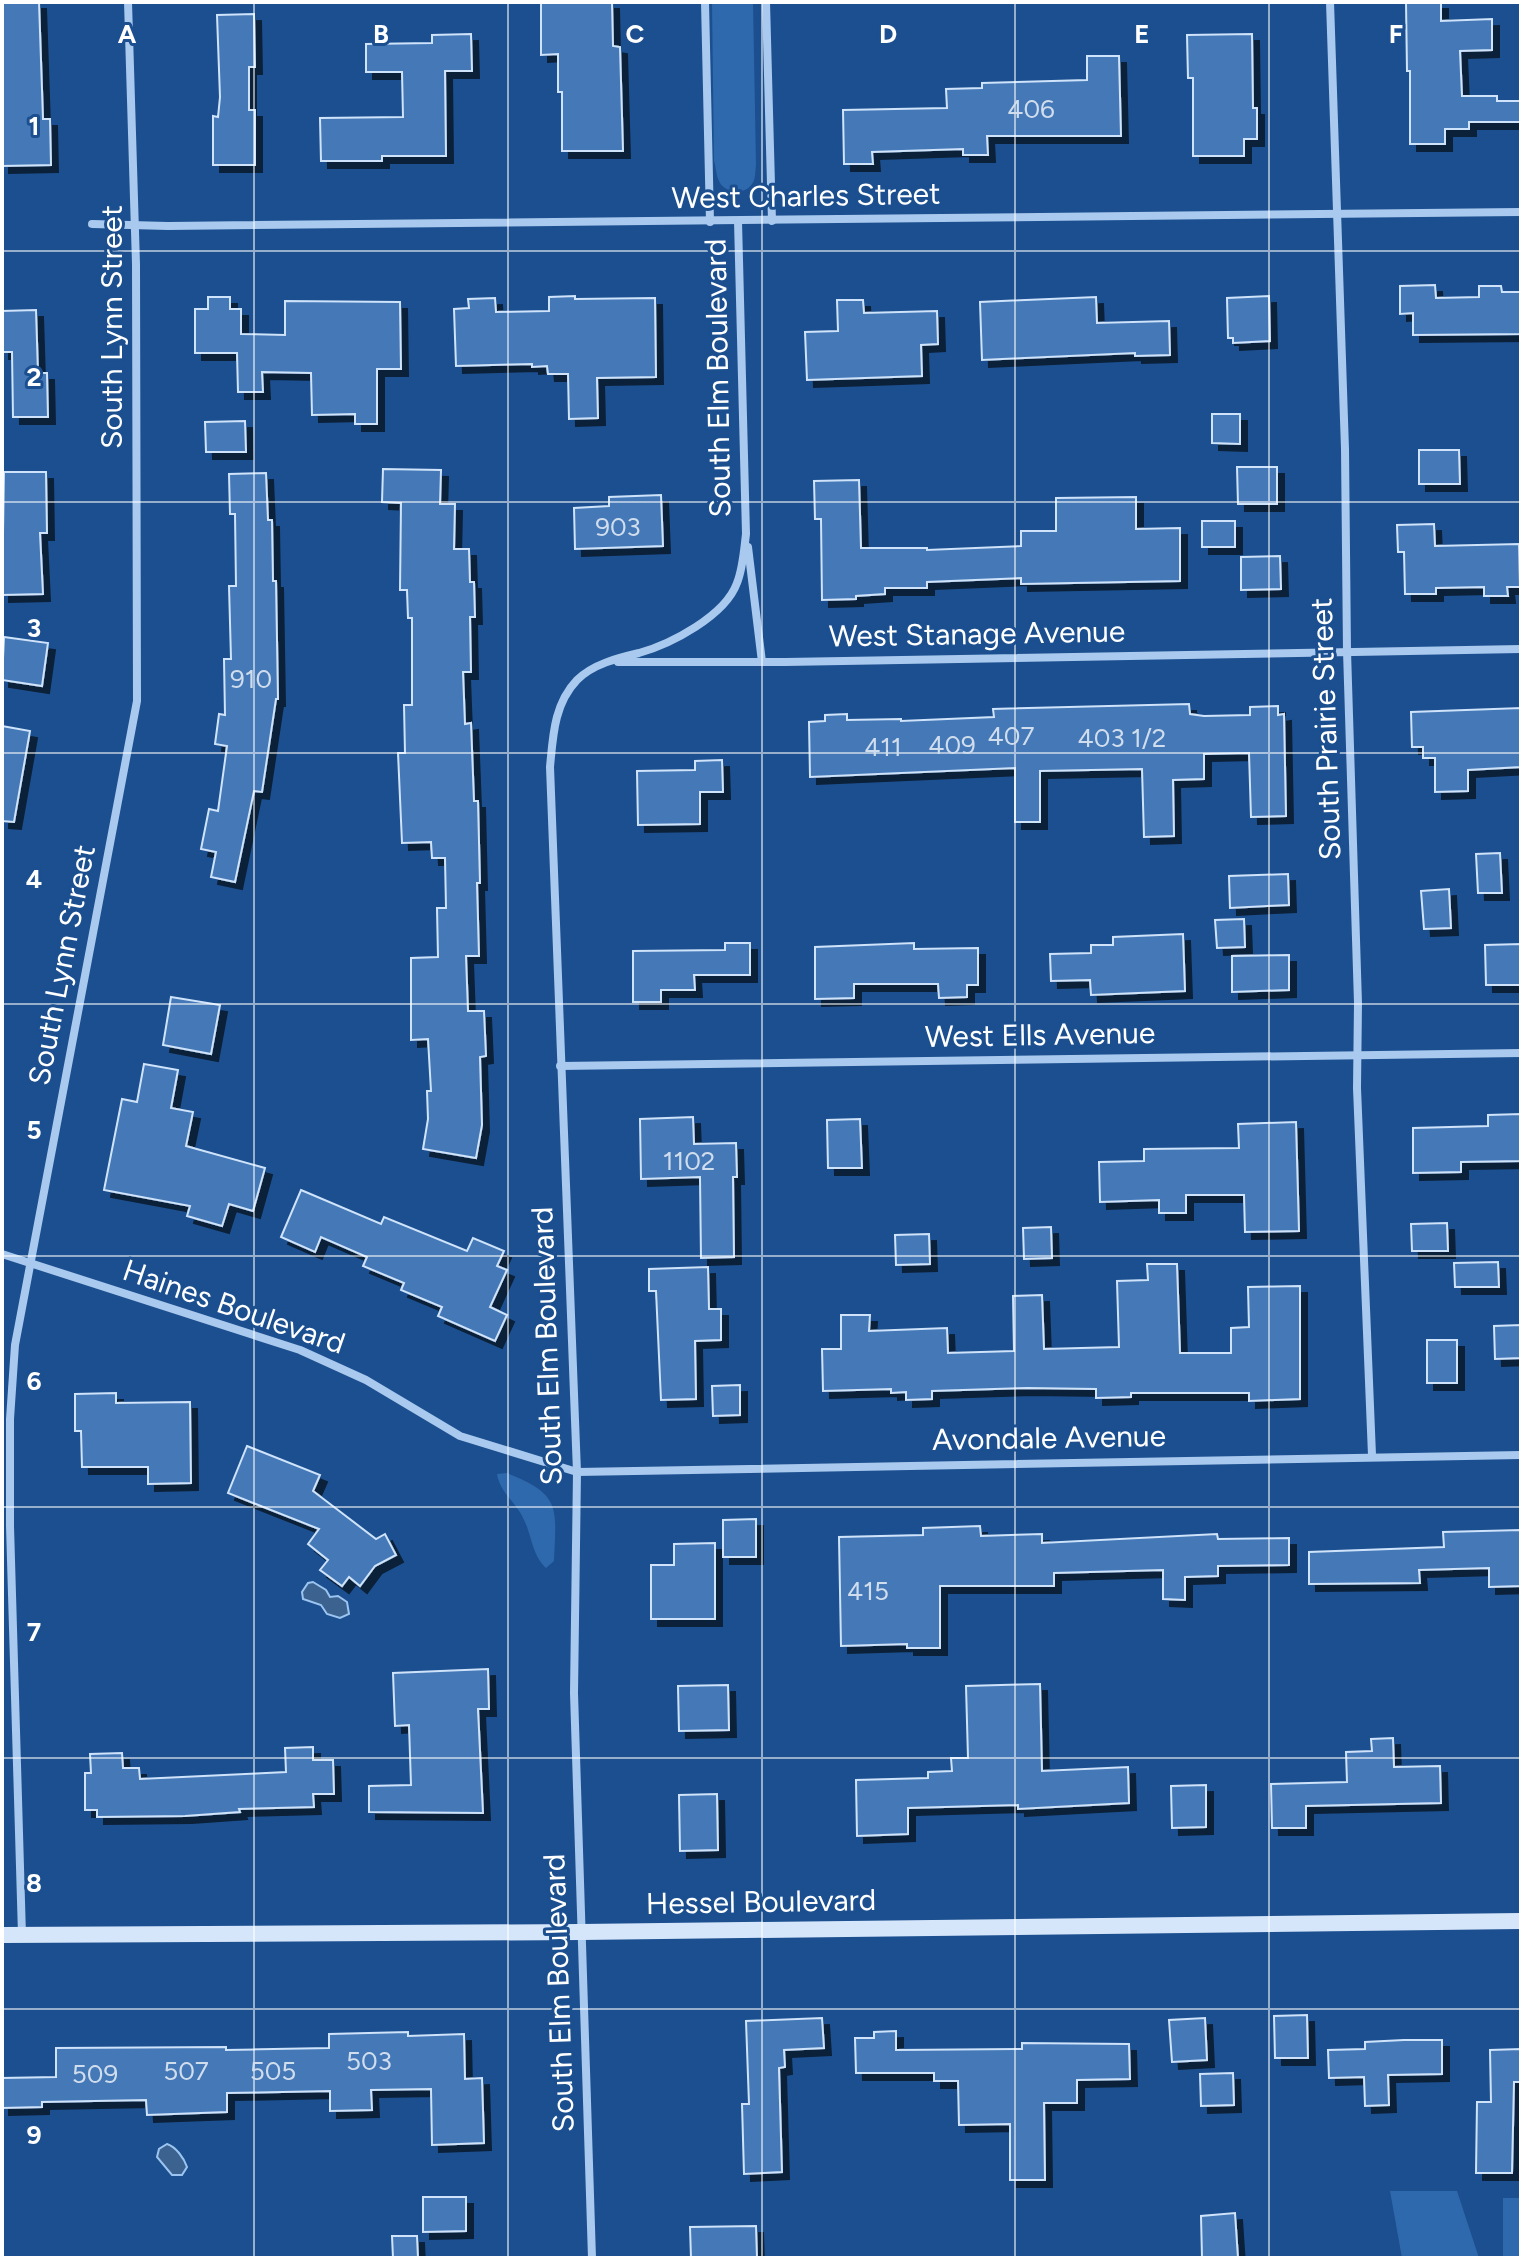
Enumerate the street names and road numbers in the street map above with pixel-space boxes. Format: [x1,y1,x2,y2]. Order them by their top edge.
street label: West Charles Street [671,175,941,216]
street label: South Lynn Street [93,205,130,449]
street label: South Elm Boulevard [697,238,738,518]
street label: South Prairie Street [1302,597,1349,861]
street label: West Stanage Avenue [828,612,1126,655]
street label: South Lynn Street [20,842,103,1088]
street label: West Ells Avenue [924,1014,1156,1055]
street label: South Elm Boulevard [523,1206,570,1486]
street label: Haines Boulevard [118,1251,350,1362]
street label: Avondale Avenue [932,1417,1166,1458]
street label: South Elm Boulevard [535,1853,582,2133]
street label: Hessel Boulevard [645,1881,877,1922]

